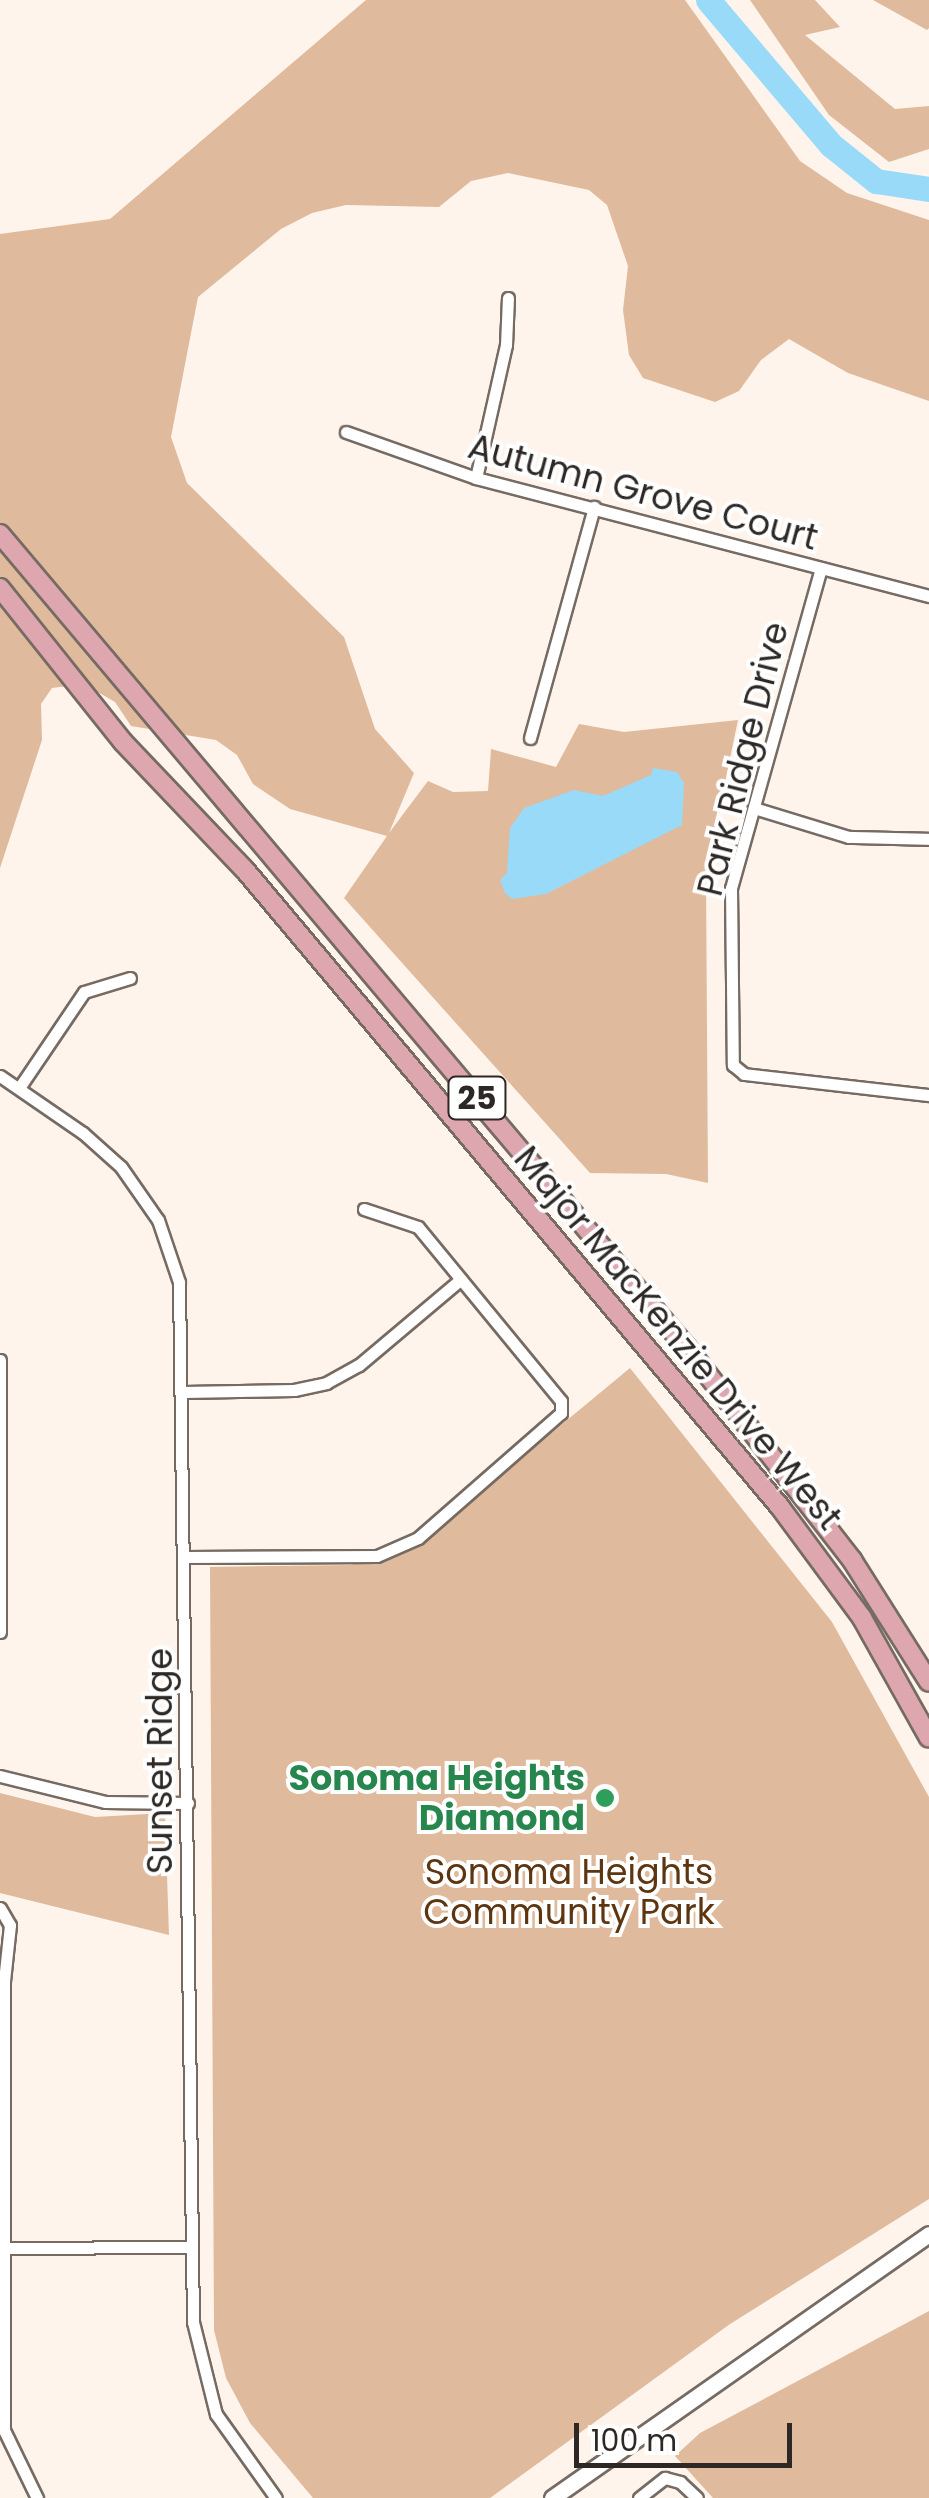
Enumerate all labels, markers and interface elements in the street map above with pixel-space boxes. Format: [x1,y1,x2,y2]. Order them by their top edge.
street label: Autumn Grove Court [464,425,822,559]
street label: Park Ridge Drive [689,618,797,900]
road number: 25 [447,1071,507,1125]
street label: Major MacKenzie Drive West [505,1138,851,1538]
street label: Sunset Ridge [139,1648,181,1874]
place label: Sonoma Heights Diamond [288,1757,585,1839]
marker: Sonoma Heights Diamond [594,1787,616,1809]
park label: Sonoma Heights Community Park [423,1851,715,1933]
scale bar [579,2403,796,2465]
text: 100 m [591,2419,677,2462]

